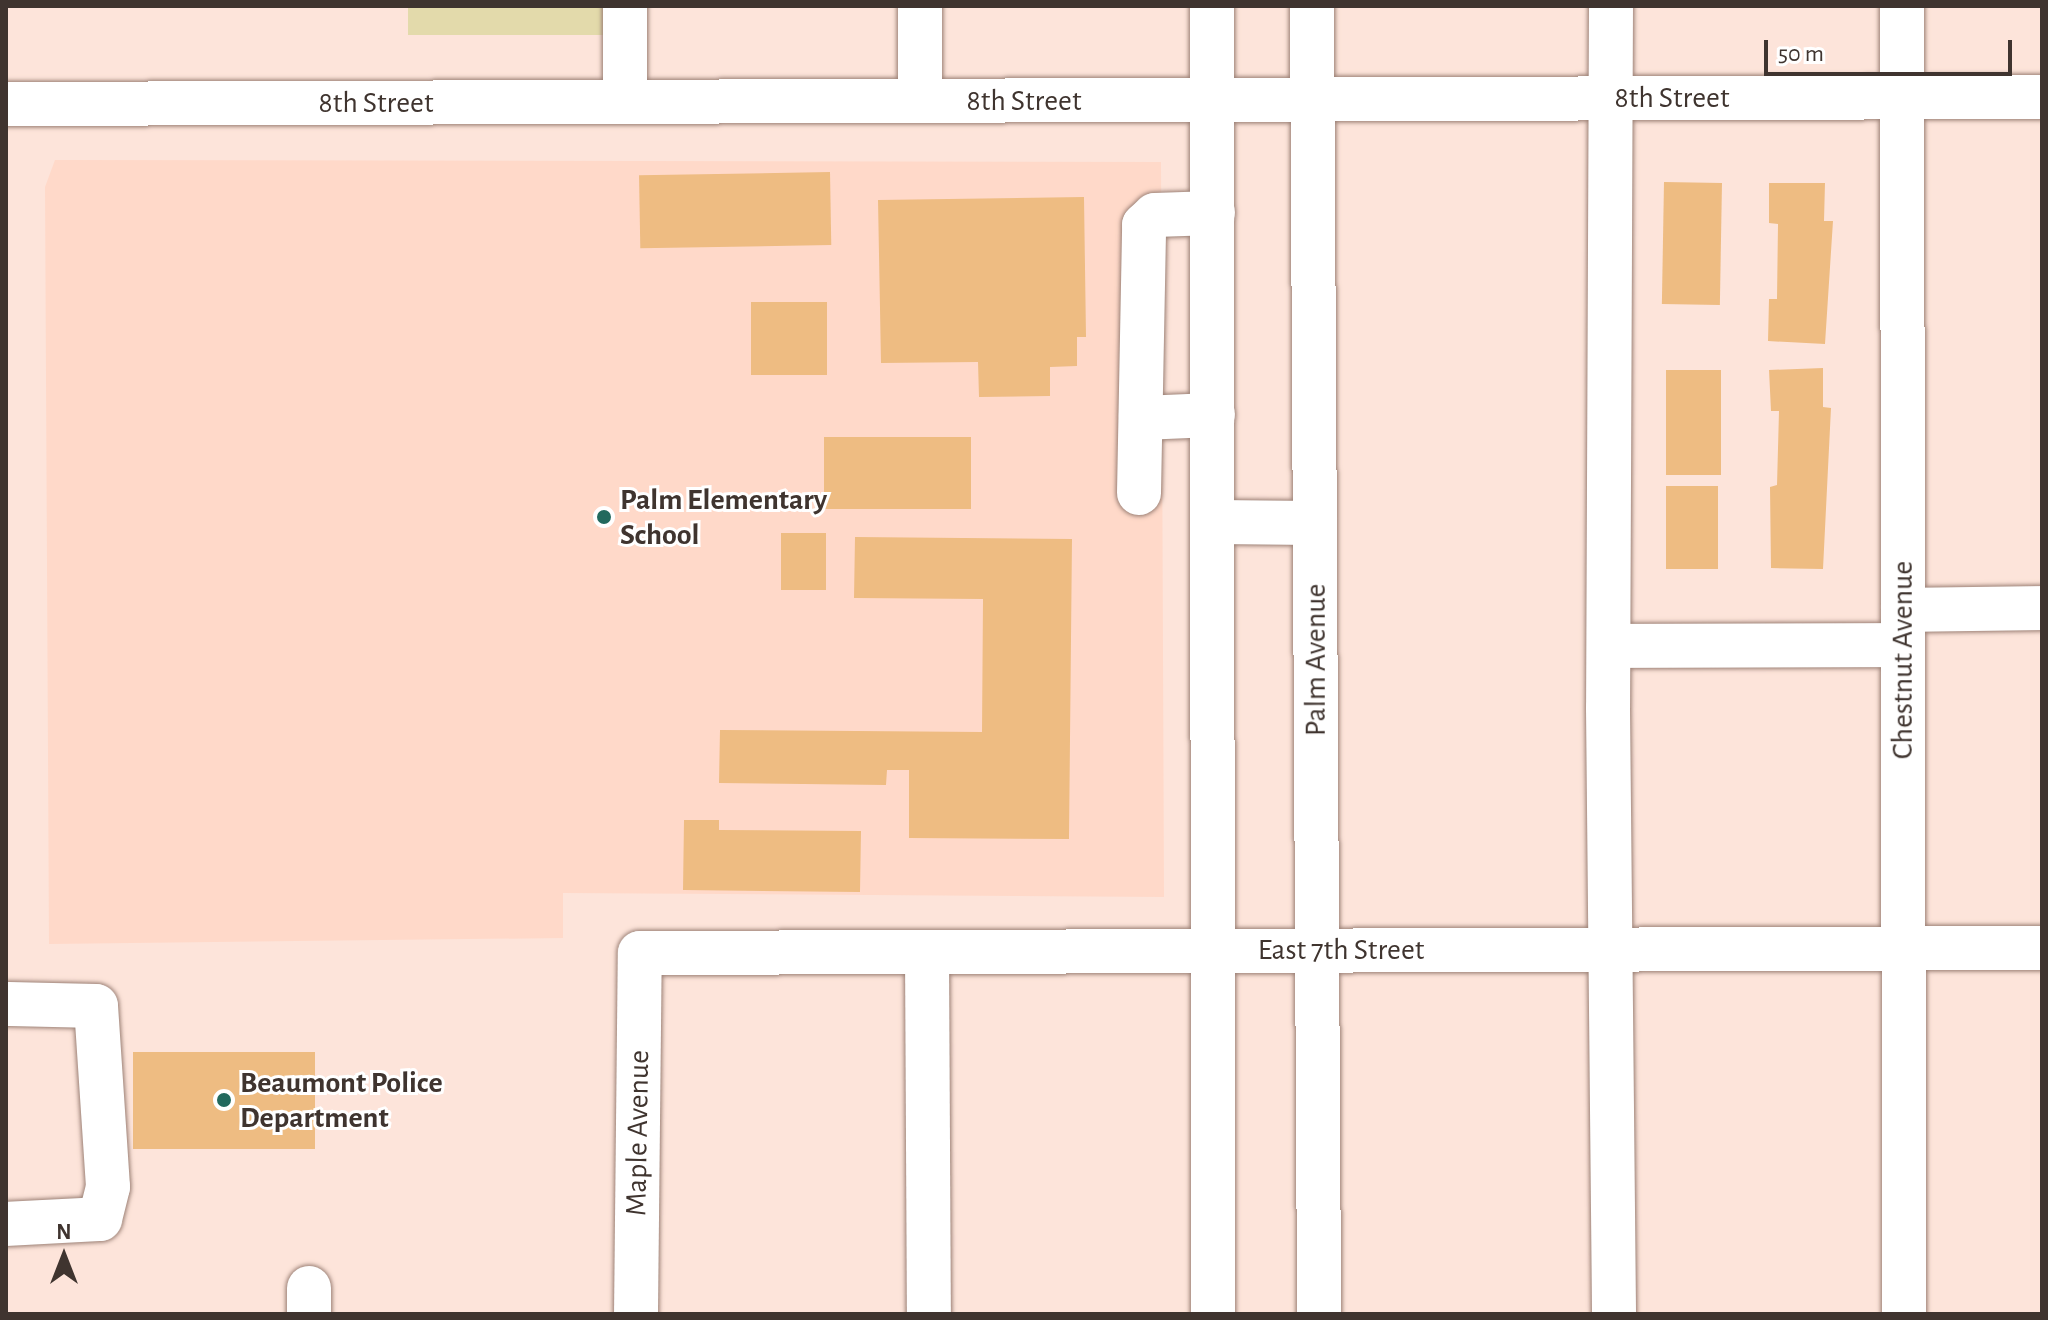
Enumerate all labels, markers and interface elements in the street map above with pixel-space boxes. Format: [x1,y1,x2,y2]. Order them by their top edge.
scale bar [1768,24,2016,74]
text: 50 m [1778,42,1824,66]
street label: 8th Street [1615,80,1729,116]
street label: 8th Street [967,83,1081,119]
street label: 8th Street [319,85,433,121]
place label: Palm Elementary School [620,482,827,552]
marker: Palm Elementary School [595,508,613,526]
street label: Chestnut Avenue [1885,561,1921,759]
street label: Palm Avenue [1298,584,1334,736]
street label: East 7th Street [1258,932,1424,968]
street label: Maple Avenue [619,1050,657,1216]
place label: Beaumont Police Department [240,1065,443,1136]
marker: Beaumont Police Department [215,1091,233,1109]
north arrow [24,1216,104,1296]
text: N [56,1221,72,1243]

